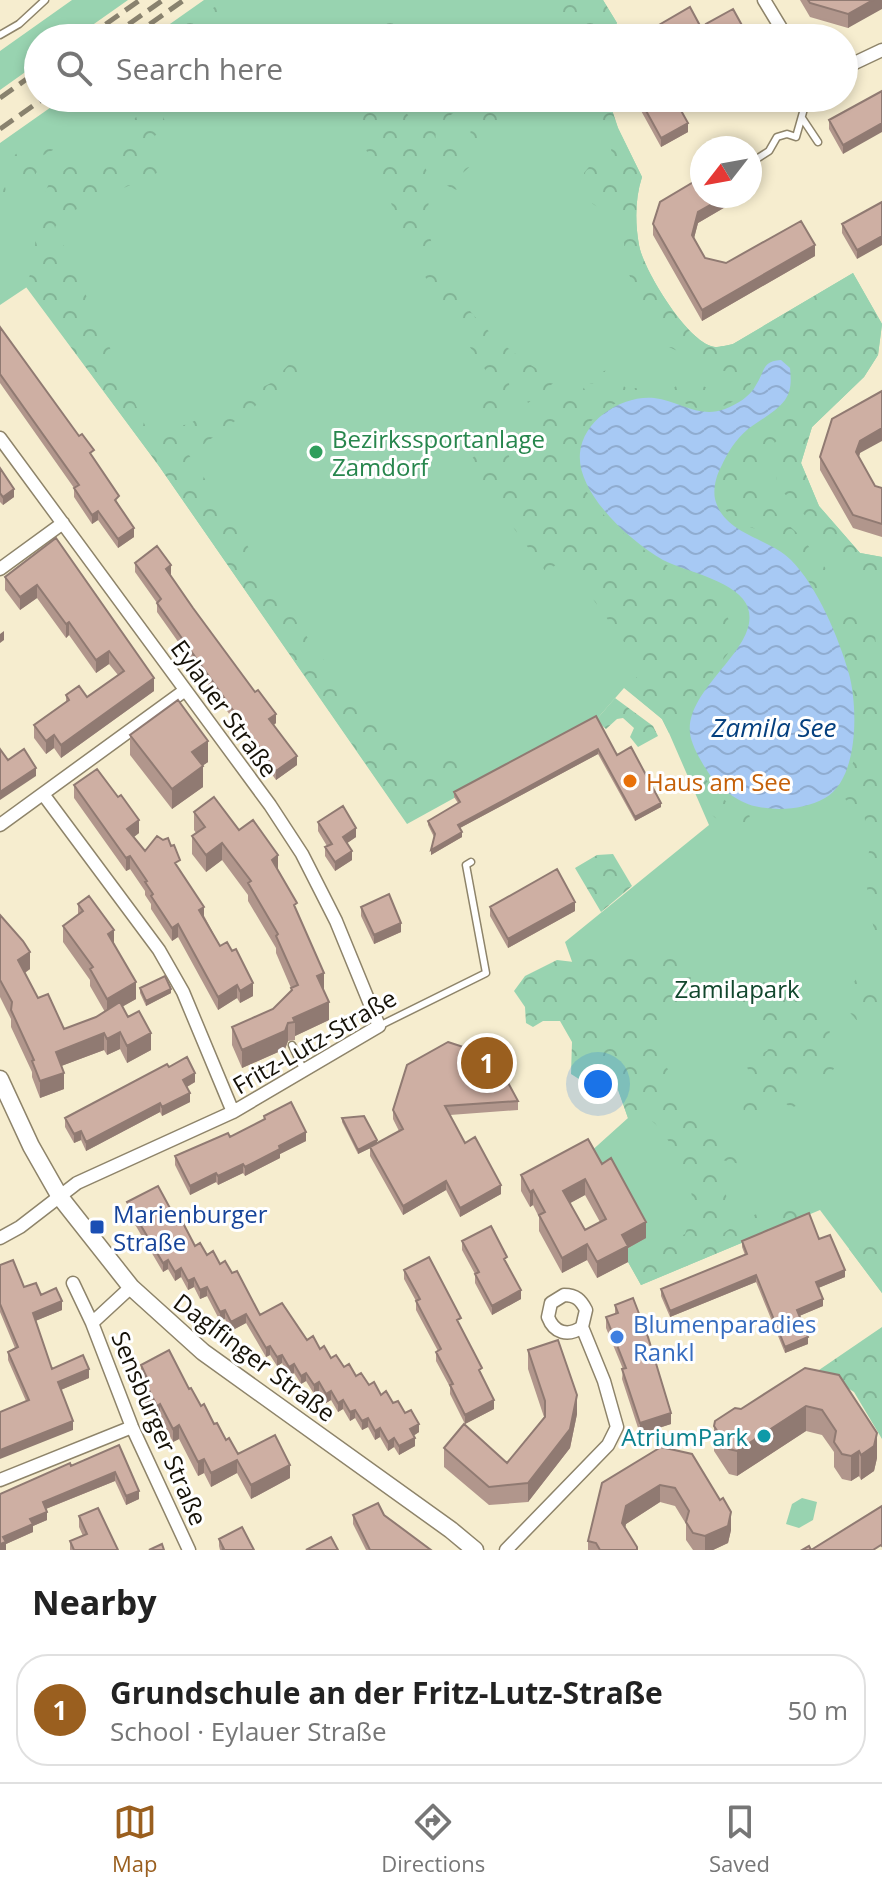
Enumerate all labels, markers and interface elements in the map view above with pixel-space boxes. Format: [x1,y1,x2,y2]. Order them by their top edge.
search box [24,24,858,112]
icon: search [52,46,96,90]
text: Search here [116,48,283,89]
north arrow [690,136,762,208]
place label: Bezirkssportanlage Zamdorf [332,422,545,483]
marker: Bezirkssportanlage Zamdorf [307,443,325,461]
street label: Eylauer Straße [164,633,286,783]
water label: Zamila See [711,709,836,745]
place label: Haus am See [646,765,791,798]
marker: Haus am See [621,772,639,790]
park label: Zamilapark [674,972,800,1005]
street label: Fritz-Lutz-Straße [226,981,402,1101]
pin: 1 [461,1033,513,1093]
your location [578,1064,618,1104]
place label: Marienburger Straße [113,1197,268,1258]
marker: Marienburger Straße [88,1218,106,1236]
street label: Daglfinger Straße [167,1285,343,1429]
place label: Blumenparadies Rankl [633,1307,817,1368]
street label: Sensburger Straße [104,1326,216,1530]
marker: Blumenparadies Rankl [608,1328,626,1346]
place label: AtriumPark [621,1420,748,1453]
marker: AtriumPark [755,1427,773,1445]
text: Nearby [32,1579,157,1625]
text: Grundschule an der Fritz-Lutz-Straße [110,1672,663,1713]
text: 1 [53,1692,67,1728]
text: 50 m [787,1692,848,1728]
text: School · Eylauer Straße [110,1713,387,1749]
tab: Map [112,1800,157,1878]
tab: Directions [381,1800,485,1878]
tab: Saved [709,1800,770,1878]

